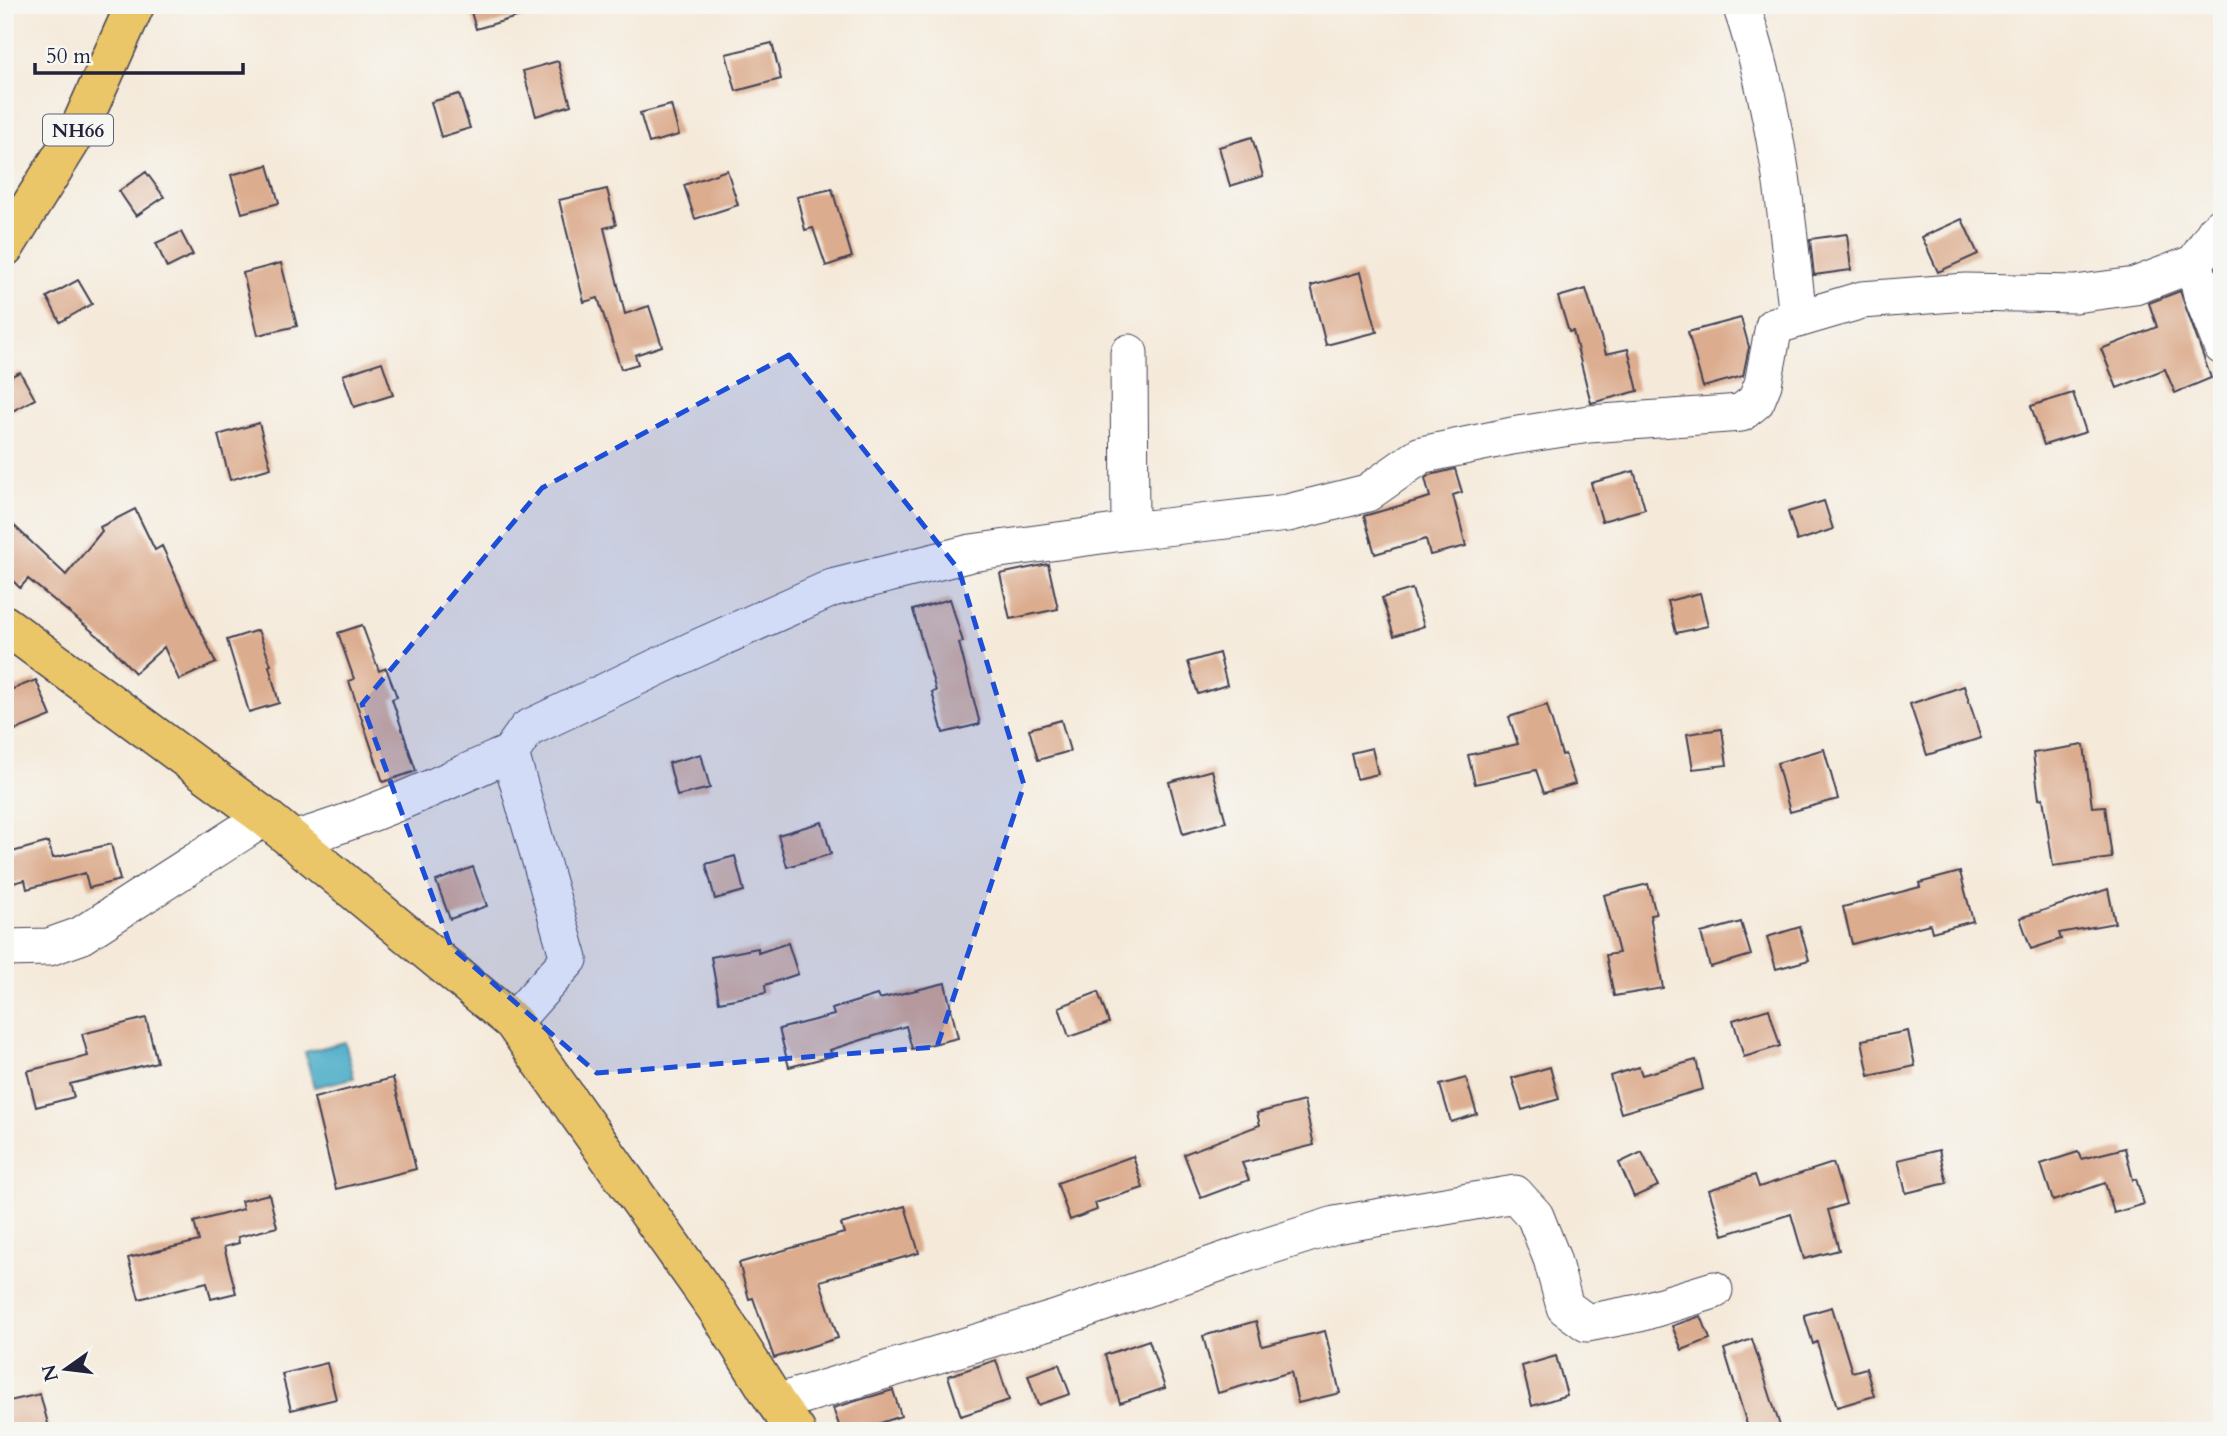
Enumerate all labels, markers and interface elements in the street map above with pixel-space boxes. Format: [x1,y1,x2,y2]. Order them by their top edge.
scale bar [35,32,243,76]
text: 50 m [46,42,91,71]
road number: NH66 [43,114,113,146]
north arrow [32,1334,102,1404]
text: N [36,1361,65,1384]

